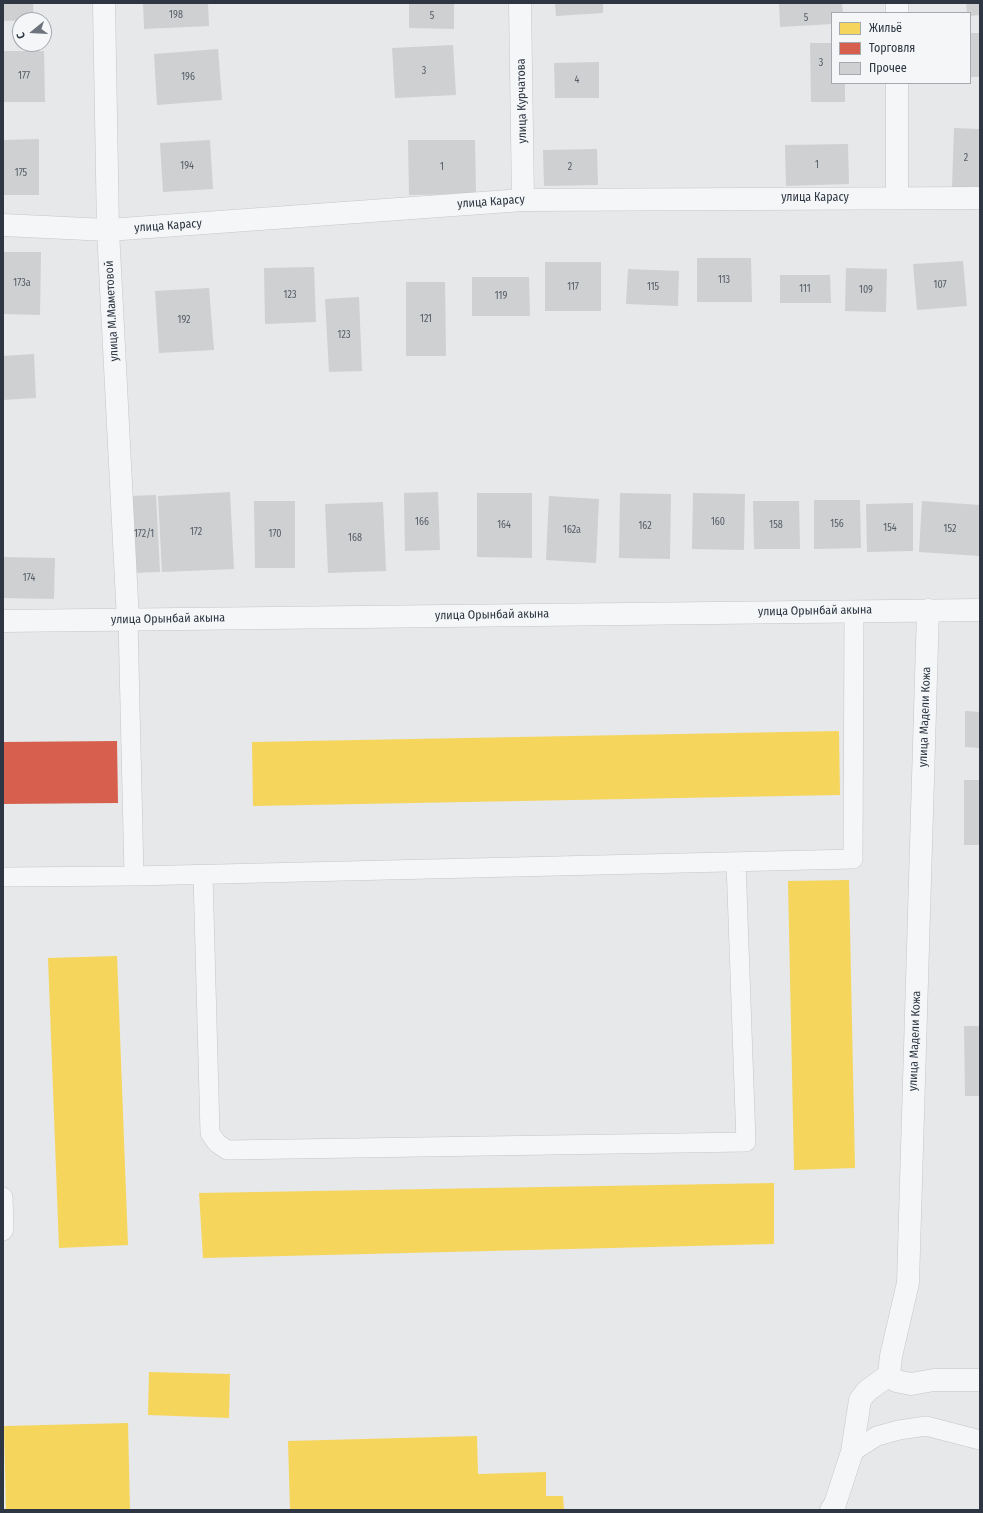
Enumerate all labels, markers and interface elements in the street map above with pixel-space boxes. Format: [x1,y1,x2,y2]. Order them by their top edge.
house number: 198 [169,9,183,21]
house number: 5 [430,10,434,22]
north arrow [12,12,52,52]
house number: 5 [804,12,808,24]
legend [831,12,971,84]
text: Жильё [869,21,902,35]
text: С [14,31,28,40]
text: Торговля [869,41,915,55]
house number: 3 [819,57,823,69]
street label: улица Курчатова [514,58,530,144]
text: Прочее [869,61,907,75]
house number: 3 [422,65,426,77]
house number: 177 [18,70,30,82]
house number: 196 [181,71,195,83]
house number: 4 [575,74,579,86]
house number: 2 [964,152,968,164]
house number: 1 [815,159,819,171]
house number: 194 [180,160,194,172]
house number: 1 [440,161,444,173]
house number: 2 [568,161,572,173]
house number: 175 [15,167,27,179]
street label: улица Карасу [781,191,849,205]
street label: улица Карасу [457,192,525,212]
street label: улица Карасу [134,216,202,236]
street label: улица М.Маметовой [102,260,122,362]
house number: 113 [718,274,730,286]
house number: 173а [13,277,31,289]
house number: 107 [934,279,946,291]
house number: 117 [567,281,579,293]
house number: 115 [647,281,659,293]
house number: 111 [799,283,811,295]
house number: 109 [859,284,873,296]
house number: 123 [284,289,296,301]
house number: 119 [495,290,507,302]
house number: 121 [420,313,432,325]
house number: 192 [178,314,190,326]
house number: 123 [338,329,350,341]
house number: 166 [415,516,429,528]
house number: 160 [711,516,725,528]
house number: 156 [830,518,844,530]
house number: 164 [497,519,511,531]
house number: 158 [769,519,783,531]
house number: 162 [638,520,652,532]
house number: 154 [883,522,897,534]
house number: 152 [944,523,956,535]
house number: 162а [563,524,581,536]
house number: 172 [190,526,202,538]
house number: 172/1 [134,528,154,540]
house number: 170 [268,528,282,540]
house number: 168 [348,532,362,544]
house number: 174 [23,572,35,584]
street label: улица Орынбай акына [758,603,872,619]
street label: улица Орынбай акына [435,607,549,623]
street label: улица Орынбай акына [111,611,225,627]
street label: улица Мадели Кожа [916,667,934,767]
street label: улица Мадели Кожа [906,991,924,1091]

